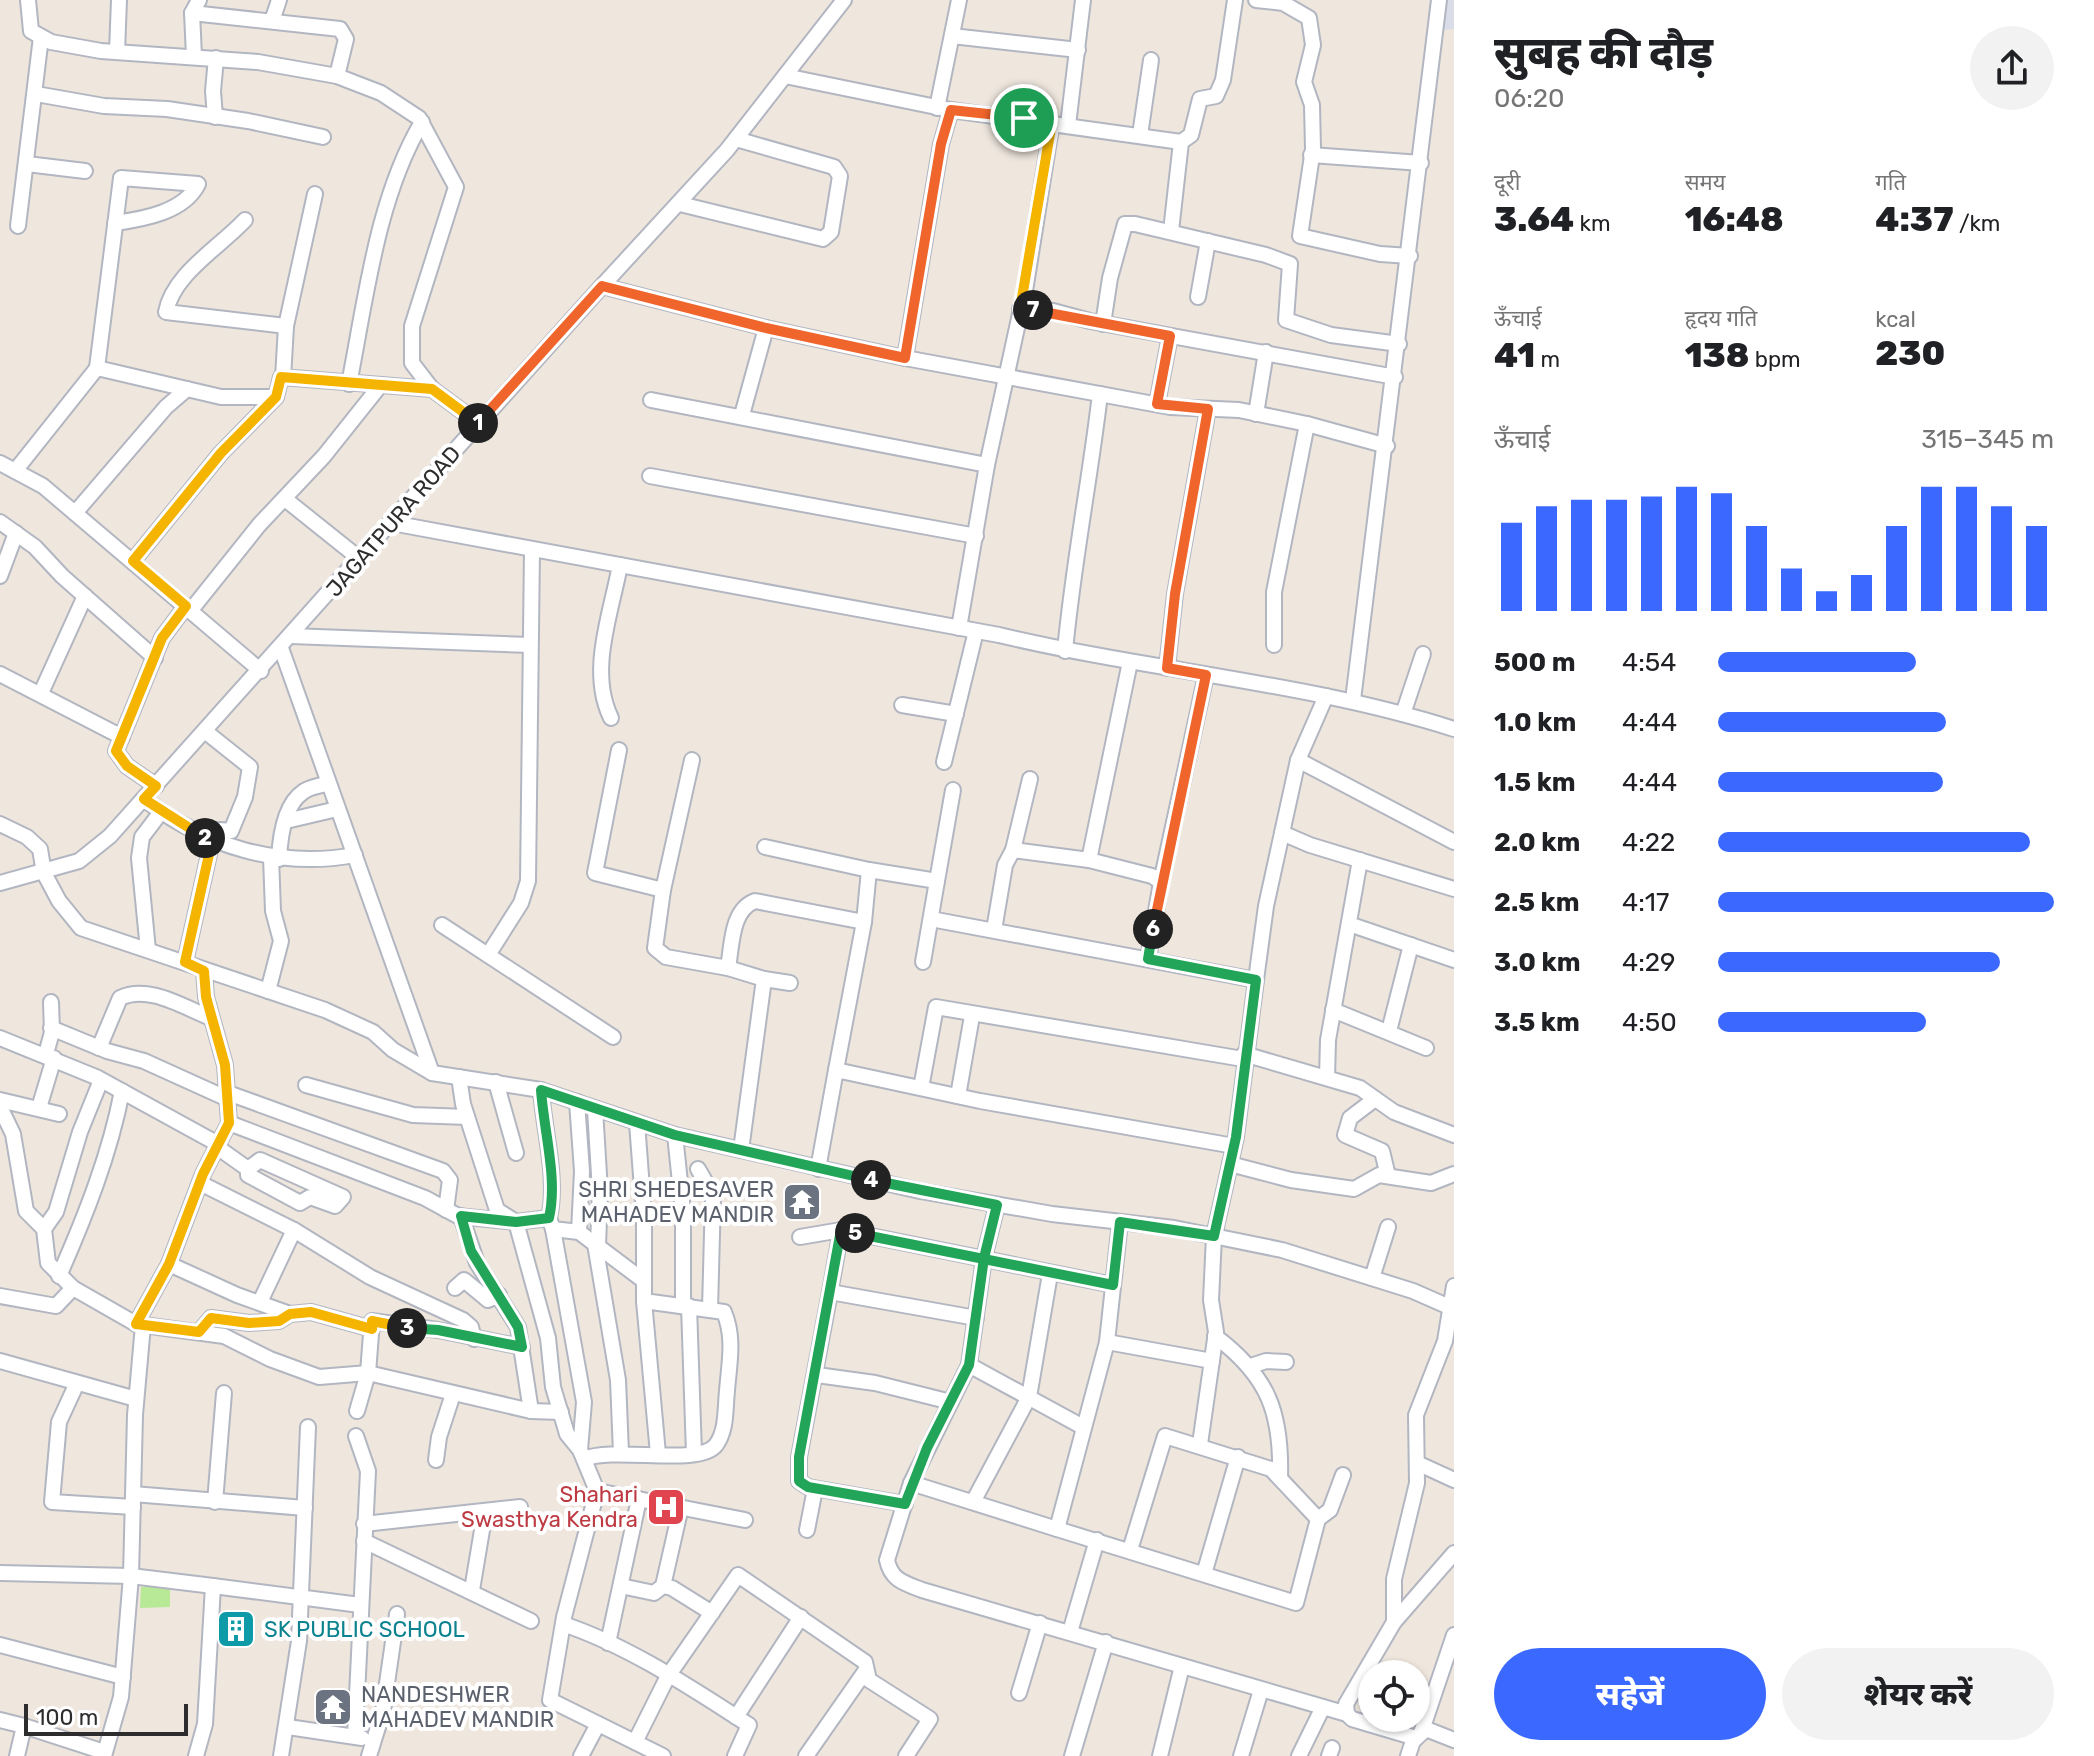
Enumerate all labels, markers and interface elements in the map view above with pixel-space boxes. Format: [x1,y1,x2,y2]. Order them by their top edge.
button: share [1970,26,2054,110]
text: सुबह की दौड़ [1494,27,1713,79]
text: 06:20 [1494,83,1565,114]
pin [990,84,1058,152]
icon: arrive [1002,96,1046,140]
text: दूरी [1494,169,1520,196]
text: समय [1685,169,1725,196]
text: गति [1875,169,1906,196]
text: 3.64 [1494,199,1574,240]
text: 16:48 [1685,199,1784,240]
text: 4:37 [1875,199,1954,240]
text: km [1574,210,1611,237]
text: /km [1954,210,2000,237]
pin: 7 [1013,290,1053,330]
text: 7 [1027,296,1039,323]
text: ऊँचाई [1494,305,1542,332]
text: हृदय गति [1685,305,1757,332]
text: kcal [1875,306,1916,333]
text: 230 [1875,333,1945,374]
text: 41 [1494,335,1535,376]
text: 138 [1685,335,1749,376]
text: m [1535,346,1560,373]
text: bpm [1749,346,1801,373]
pin: 1 [458,403,498,443]
text: 1 [473,409,483,436]
text: ऊँचाई [1494,424,1550,455]
text: 315–345 m [1921,424,2054,455]
street label: JAGATPURA ROAD [321,440,466,602]
text: 500 m [1494,647,1576,678]
text: 4:54 [1622,647,1676,678]
text: 1.0 km [1494,707,1576,738]
text: 4:44 [1622,707,1677,738]
text: 1.5 km [1494,767,1576,798]
text: 4:44 [1622,767,1677,798]
pin: 2 [185,818,225,858]
text: 2 [198,824,212,851]
text: 2.0 km [1494,827,1580,858]
text: 4:22 [1622,827,1675,858]
text: 2.5 km [1494,887,1580,918]
text: 4:17 [1622,887,1669,918]
pin: 6 [1133,909,1173,949]
text: 6 [1146,915,1160,942]
text: 3.0 km [1494,947,1581,978]
text: 4:29 [1622,947,1675,978]
text: 3.5 km [1494,1007,1580,1038]
text: 4:50 [1622,1007,1677,1038]
pin: 4 [851,1160,891,1200]
text: 4 [863,1166,879,1193]
place label: SHRI SHEDESAVER MAHADEV MANDIR [578,1176,774,1228]
temple icon: SHRI SHEDESAVER MAHADEV MANDIR [781,1181,823,1223]
pin: 5 [835,1213,875,1253]
text: 5 [848,1219,862,1246]
pin: 3 [387,1308,427,1348]
text: 3 [400,1314,414,1341]
place label: Shahari Swasthya Kendra [461,1481,638,1533]
hospital icon: Shahari Swasthya Kendra [645,1486,687,1528]
building icon: SK PUBLIC SCHOOL [215,1608,257,1650]
place label: SK PUBLIC SCHOOL [264,1616,465,1643]
button: सहेजें [1494,1648,1766,1740]
button: शेयर करें [1782,1648,2054,1740]
map controls [1358,1660,1430,1732]
button: locate [1358,1660,1430,1732]
place label: NANDESHWER MAHADEV MANDIR [361,1681,554,1733]
temple icon: NANDESHWER MAHADEV MANDIR [312,1686,354,1728]
scale bar [24,1700,188,1736]
text: 100 m [36,1704,98,1731]

